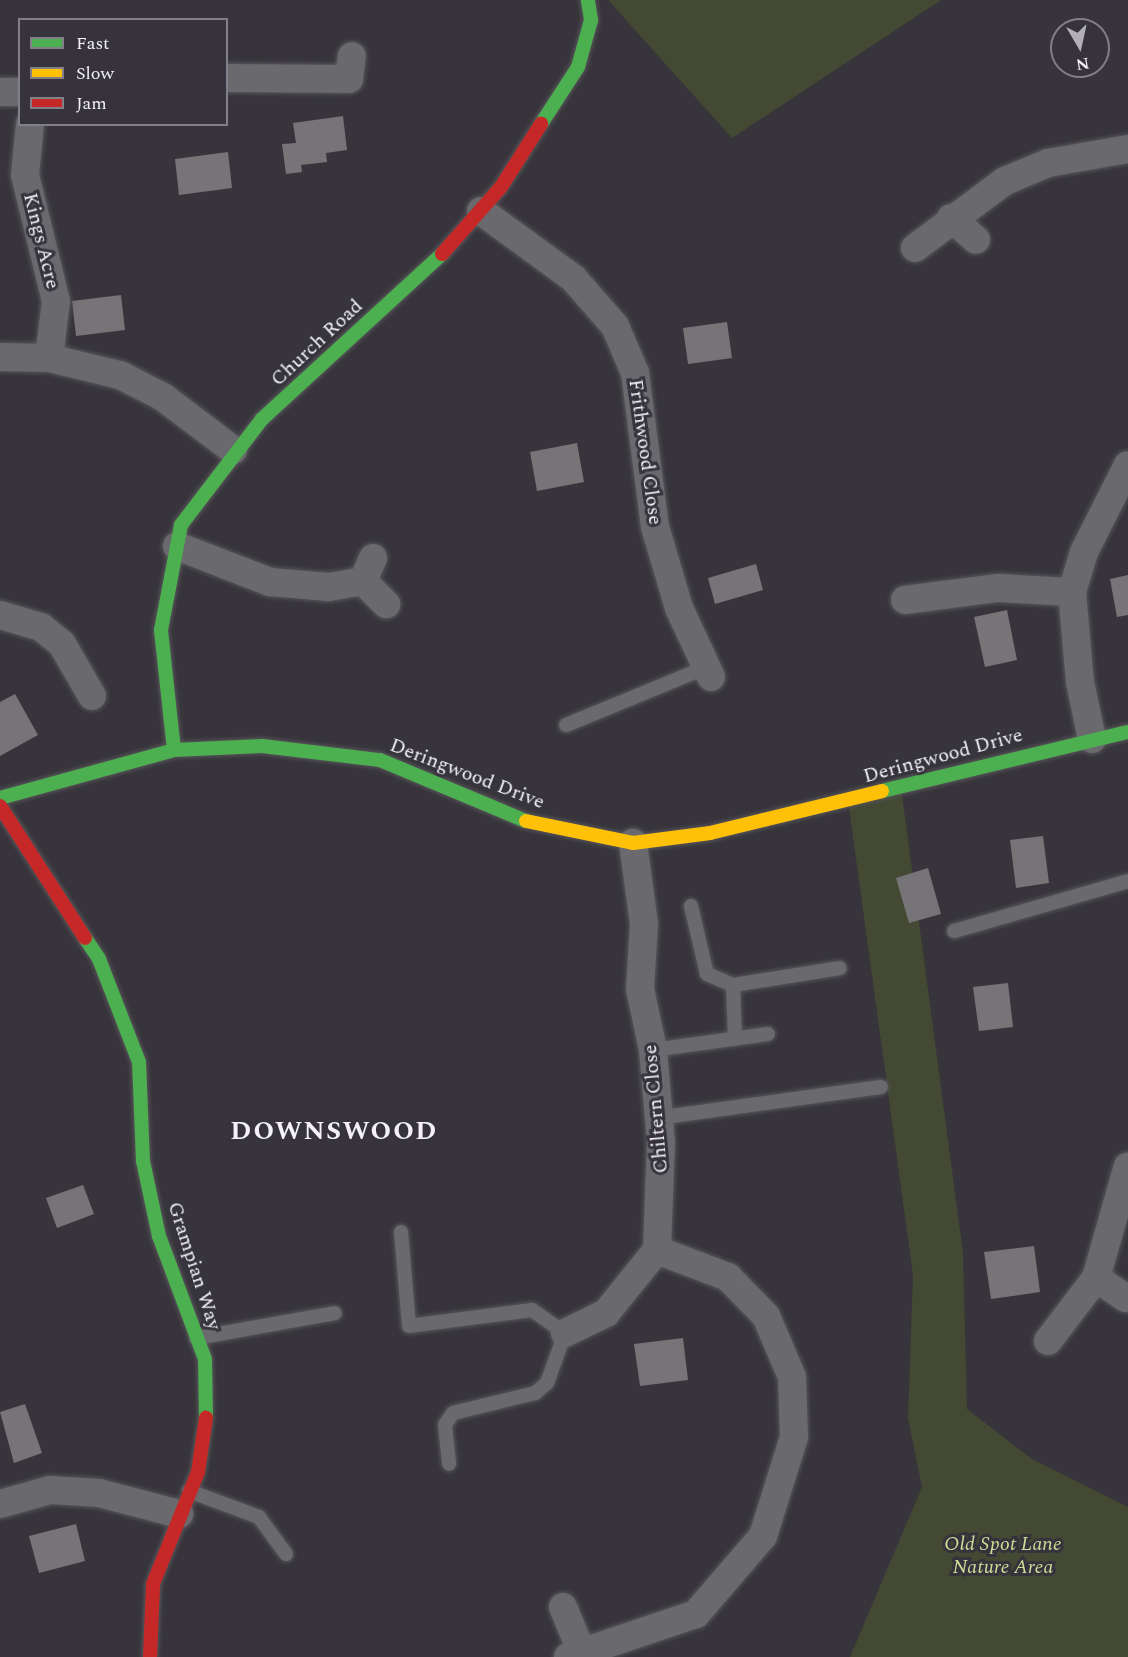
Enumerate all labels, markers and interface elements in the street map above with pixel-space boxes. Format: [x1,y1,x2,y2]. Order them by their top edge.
legend [18,18,228,126]
north arrow [1050,18,1110,78]
text: Fast [76,30,109,57]
text: N [1074,51,1091,77]
text: Slow [76,60,114,87]
text: Jam [76,90,107,117]
street label: Kings Acre [17,190,65,292]
street label: Church Road [266,294,368,392]
street label: Frithwood Close [623,378,667,526]
street label: Deringwood Drive [861,723,1025,789]
street label: Deringwood Drive [386,733,548,815]
street label: Chiltern Close [638,1044,674,1174]
district label: DOWNSWOOD [230,1116,438,1148]
street label: Grampian Way [162,1199,226,1333]
park label: Old Spot Lane Nature Area [944,1533,1062,1580]

